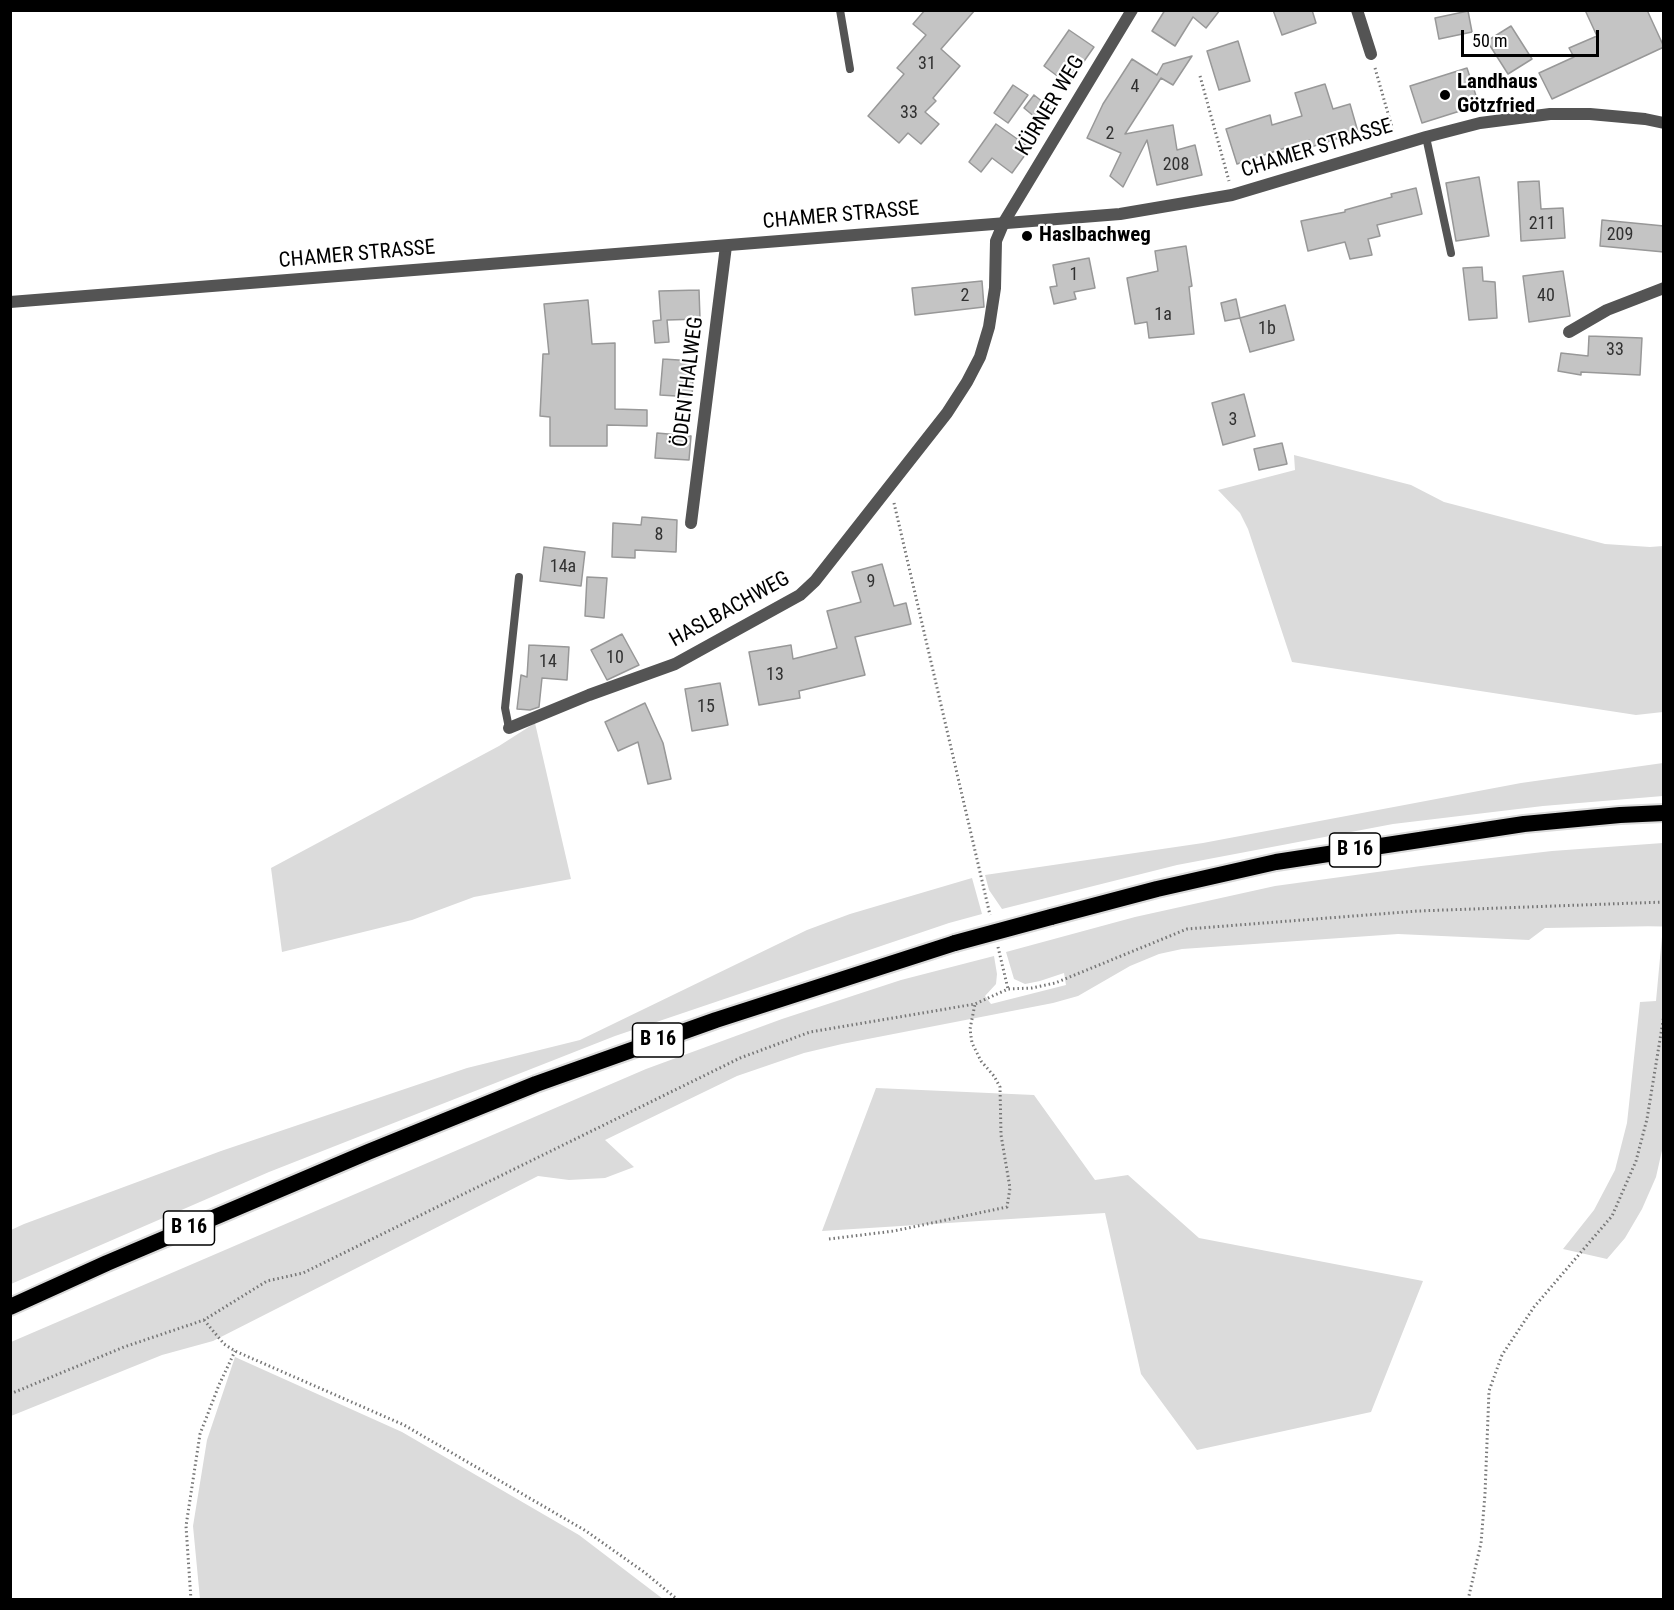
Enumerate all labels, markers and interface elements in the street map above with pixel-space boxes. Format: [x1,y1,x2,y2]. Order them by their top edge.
scale bar [1464,18,1602,56]
text: 50 m [1472,30,1507,51]
street label: KÜRNER WEG [1011,51,1091,161]
house number: 31 [918,53,936,75]
place label: Landhaus Götzfried [1457,70,1538,120]
house number: 4 [1131,76,1139,98]
marker: Landhaus Götzfried [1438,88,1452,102]
house number: 33 [900,102,918,124]
street label: CHAMER STRASSE [1238,114,1396,184]
house number: 2 [1106,123,1114,145]
house number: 208 [1163,154,1189,176]
street label: CHAMER STRASSE [762,197,920,235]
house number: 211 [1529,213,1555,235]
place label: Haslbachweg [1039,223,1151,249]
house number: 209 [1607,224,1633,246]
marker: Haslbachweg [1020,229,1034,243]
street label: CHAMER STRASSE [278,236,436,274]
house number: 1 [1070,264,1078,286]
house number: 2 [961,285,969,307]
house number: 40 [1537,285,1555,307]
house number: 1a [1154,304,1172,326]
street label: ÖDENTHALWEG [668,315,710,449]
house number: 1b [1258,318,1276,340]
house number: 33 [1606,339,1624,361]
house number: 3 [1229,409,1237,431]
house number: 8 [655,524,663,546]
house number: 14a [550,556,576,578]
street label: HASLBACHWEG [666,567,794,653]
house number: 9 [867,571,875,593]
house number: 10 [606,647,624,669]
house number: 14 [539,651,557,673]
house number: 13 [766,664,784,686]
house number: 15 [697,696,715,718]
road number: B 16 [1330,833,1380,867]
road number: B 16 [632,1023,684,1057]
road number: B 16 [164,1211,214,1245]

